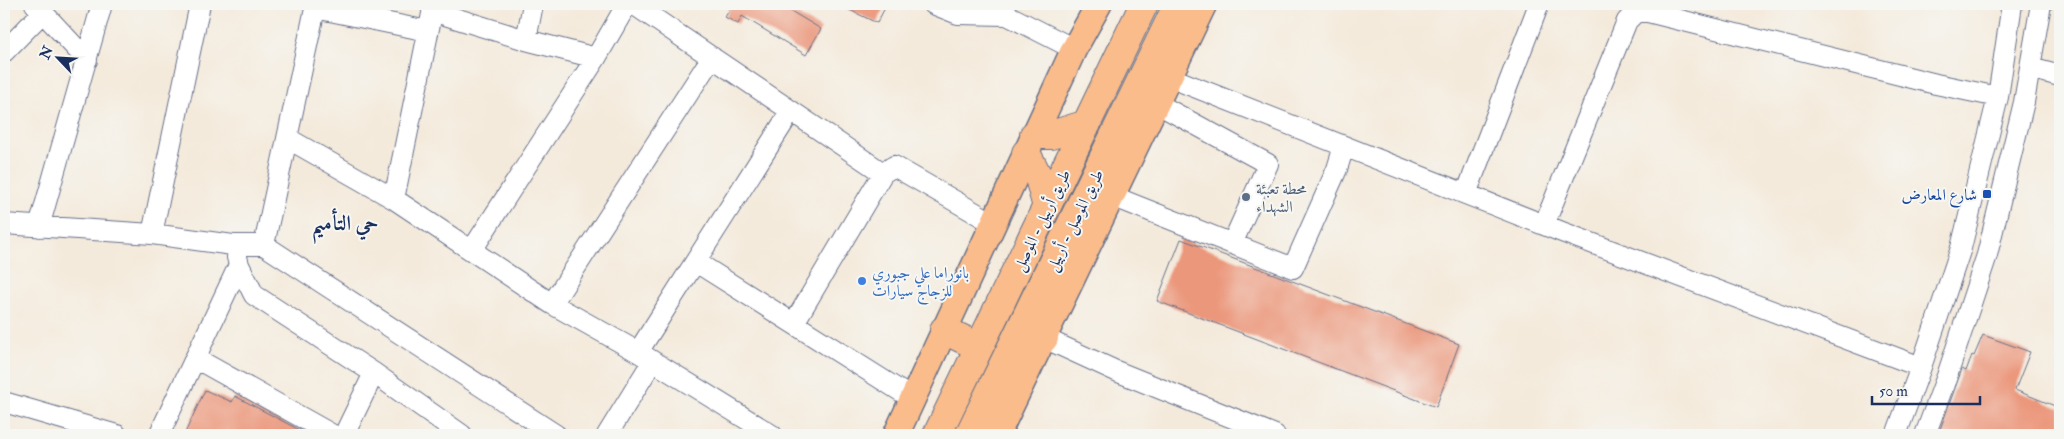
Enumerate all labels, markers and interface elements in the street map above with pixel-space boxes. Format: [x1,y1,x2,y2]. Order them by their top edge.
north arrow [32,32,82,82]
text: N [36,43,57,63]
street label: طريق أربيل - الموصل [1007,165,1076,275]
street label: طريق الموصل - أربيل [1040,165,1109,275]
place label: محطة تعبئة الشهداء [1256,179,1307,217]
place label: شارع المعارض [1901,185,1977,208]
marker: شارع المعارض [1981,188,1993,200]
marker: محطة تعبئة الشهداء [1240,191,1252,203]
district label: حي التأميم [312,208,378,244]
place label: بانوراما علي جبوري للزجاج سيارات [872,263,969,305]
marker: بانوراما علي جبوري للزجاج سيارات [856,275,868,287]
scale bar [1872,374,1979,406]
text: 50 m [1879,382,1908,401]

